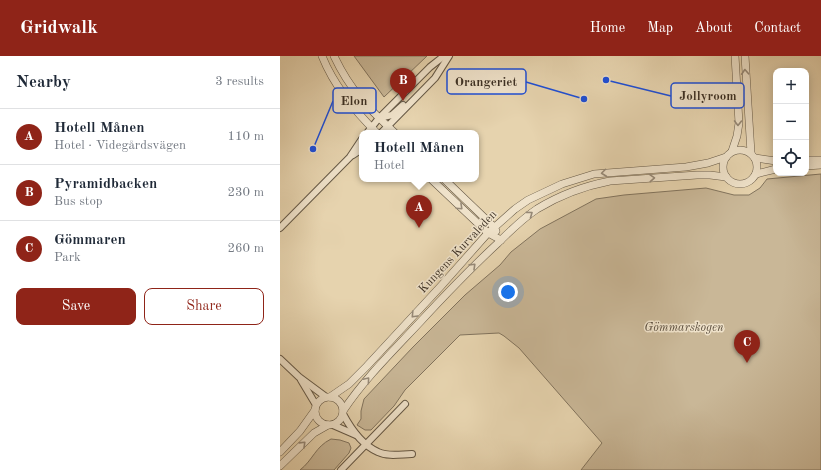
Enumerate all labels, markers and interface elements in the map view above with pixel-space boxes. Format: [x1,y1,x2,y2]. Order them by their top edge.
text: Gridwalk [20,19,98,38]
text: Home [590,21,625,35]
text: Map [647,21,673,35]
text: About [695,21,732,35]
text: Contact [754,21,801,35]
pin: B [390,68,416,101]
map controls [773,68,809,176]
button: + [773,68,809,104]
callout: Orangeriet [447,69,526,94]
one-way arrow [741,69,750,75]
text: Nearby [16,74,71,91]
text: 3 results [215,75,264,88]
text: Orangeriet [455,76,517,89]
callout: Jollyroom [671,83,744,108]
callout: Elon [333,88,376,113]
text: Jollyroom [679,90,737,103]
text: Elon [341,95,367,108]
button: − [773,104,809,140]
one-way arrow [734,120,742,126]
text: Hotell Månen [54,121,145,136]
text: A [24,130,34,143]
text: 110 m [227,130,264,143]
popup [359,130,479,182]
text: Hotel · Videgårdsvägen [54,139,186,152]
button: locate [773,140,809,176]
text: Hotell Månen [374,141,464,156]
text: Hotel [374,159,404,172]
one-way arrow [601,168,607,177]
one-way arrow [649,173,655,182]
text: Pyramidbacken [54,177,157,192]
text: B [24,186,34,199]
text: 230 m [227,186,264,199]
text: Bus stop [54,195,103,208]
pin: A [406,195,432,228]
one-way arrow [455,202,463,209]
street label: Kungens Kurvaleden [417,208,500,296]
one-way arrow [526,212,533,219]
text: Gömmaren [54,233,126,248]
text: C [25,242,33,255]
text: 260 m [227,242,264,255]
text: Park [54,251,81,264]
one-way arrow [468,264,476,271]
your location [498,282,518,302]
button: Save [16,288,136,325]
button: Share [144,288,264,325]
one-way arrow [412,310,419,318]
park label: Gömmarskogen [644,321,724,334]
pin: C [734,330,760,363]
one-way arrow [363,377,370,385]
one-way arrow [298,441,306,449]

